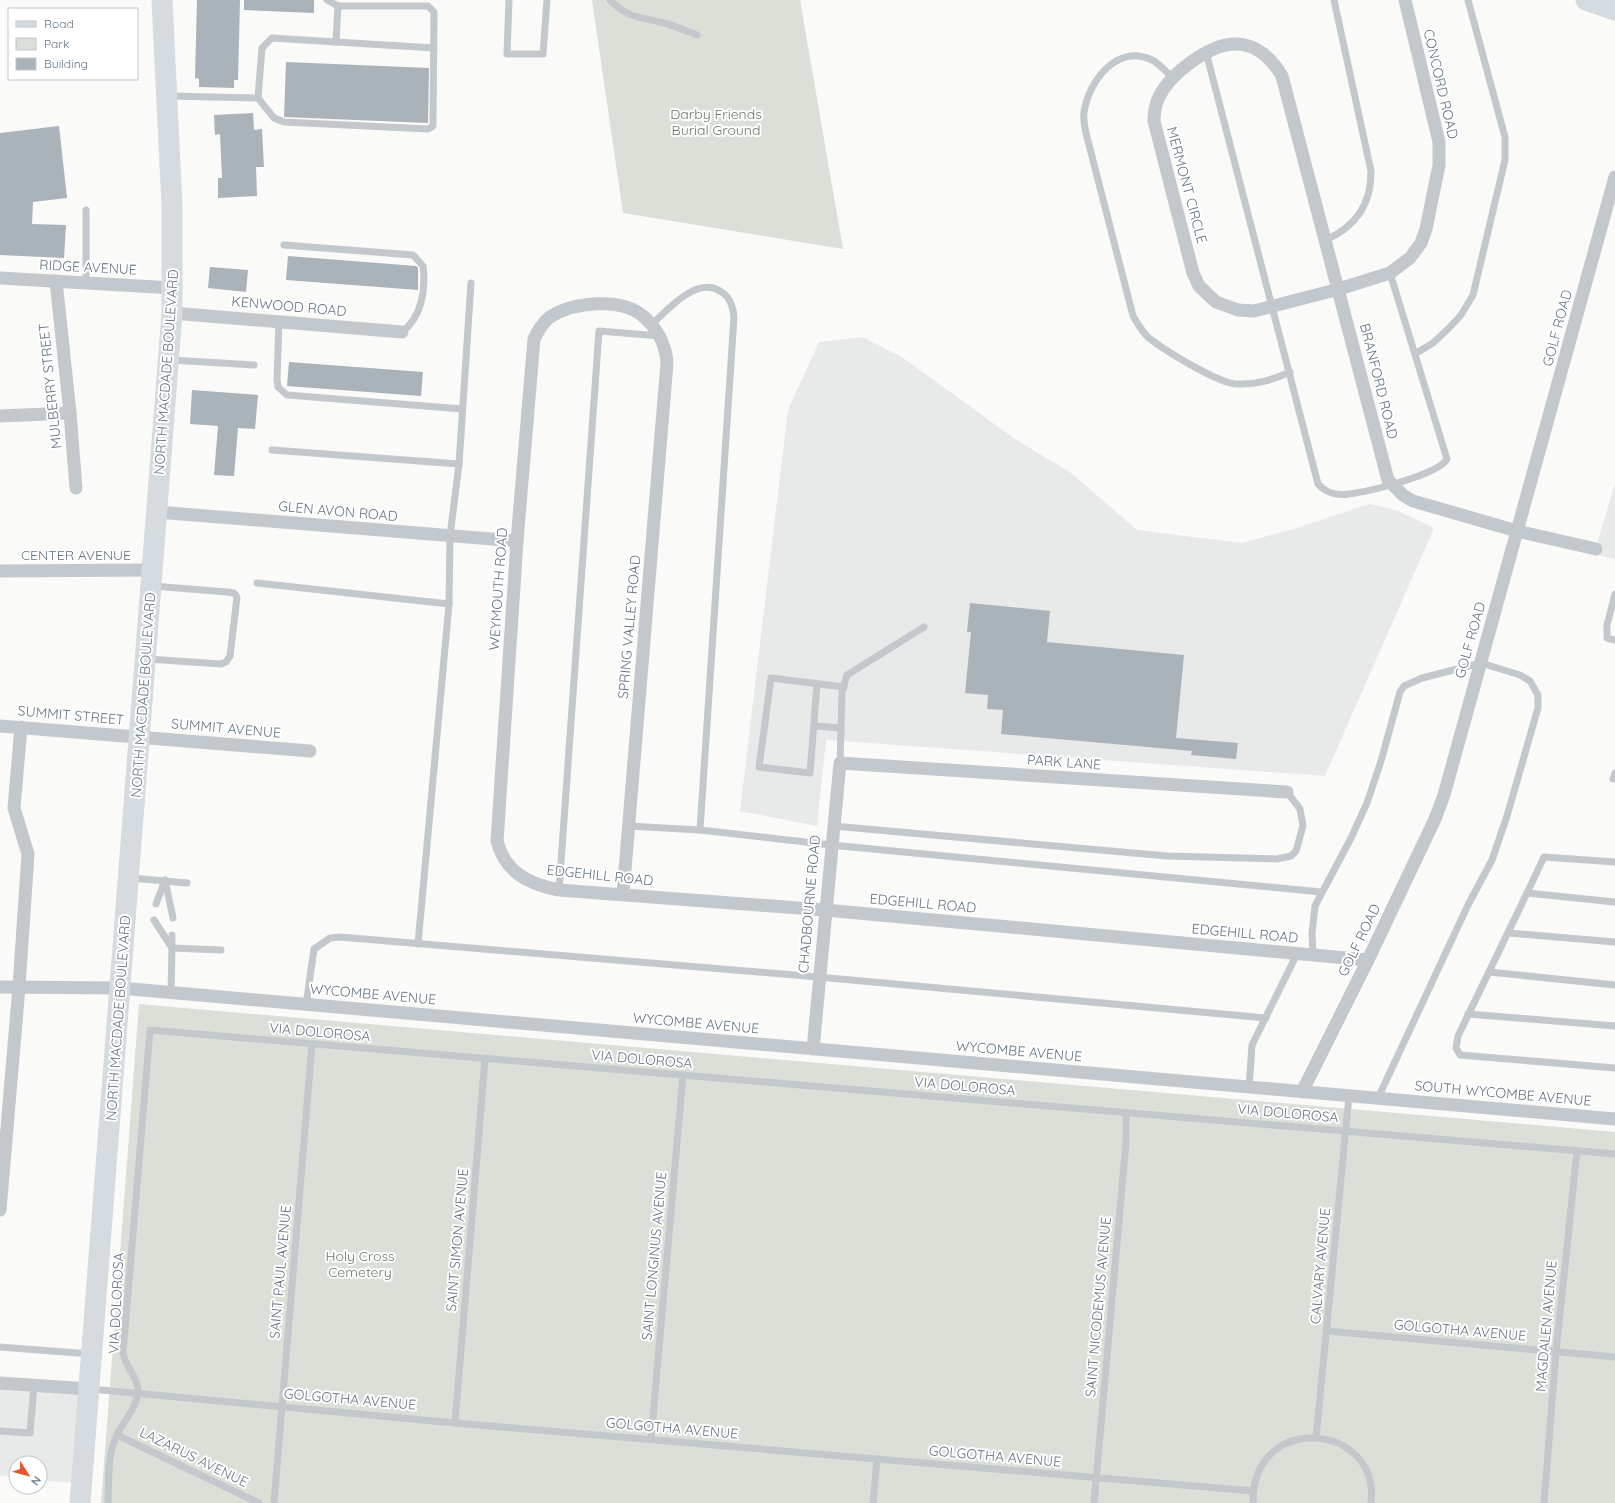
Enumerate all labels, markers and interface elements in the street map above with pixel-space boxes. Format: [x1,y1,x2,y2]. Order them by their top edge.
legend [8,8,138,80]
text: Road [44,16,74,31]
street label: CONCORD ROAD [1420,27,1462,141]
text: Park [44,36,69,51]
text: Building [44,56,88,71]
park label: Darby Friends Burial Ground [670,105,762,139]
street label: MERMONT CIRCLE [1163,125,1211,245]
street label: RIDGE AVENUE [39,255,137,279]
street label: NORTH MACDADE BOULEVARD [150,269,182,475]
street label: GOLF ROAD [1538,288,1576,368]
street label: KENWOOD ROAD [231,292,347,320]
street label: BRANFORD ROAD [1356,321,1402,441]
street label: MULBERRY STREET [34,322,66,450]
street label: GLEN AVON ROAD [278,497,398,525]
street label: WEYMOUTH ROAD [485,527,511,651]
street label: CENTER AVENUE [21,546,131,564]
street label: SPRING VALLEY ROAD [614,554,644,700]
street label: NORTH MACDADE BOULEVARD [127,592,159,798]
street label: GOLF ROAD [1451,600,1489,680]
street label: SUMMIT STREET [17,701,125,729]
street label: SUMMIT AVENUE [170,714,282,742]
street label: PARK LANE [1026,750,1102,774]
street label: CHADBOURNE ROAD [794,834,824,974]
street label: EDGEHILL ROAD [546,860,654,890]
street label: EDGEHILL ROAD [869,889,977,917]
street label: GOLF ROAD [1334,901,1384,979]
street label: NORTH MACDADE BOULEVARD [102,915,134,1121]
street label: EDGEHILL ROAD [1191,919,1299,947]
street label: WYCOMBE AVENUE [309,980,437,1008]
street label: WYCOMBE AVENUE [632,1009,760,1037]
street label: VIA DOLOROSA [269,1019,371,1045]
street label: WYCOMBE AVENUE [955,1037,1083,1065]
street label: VIA DOLOROSA [591,1046,693,1072]
street label: VIA DOLOROSA [914,1073,1016,1099]
street label: SOUTH WYCOMBE AVENUE [1414,1076,1592,1110]
street label: VIA DOLOROSA [1237,1100,1339,1126]
street label: SAINT SIMON AVENUE [442,1168,472,1312]
street label: SAINT LONGINUS AVENUE [638,1171,670,1341]
street label: SAINT PAUL AVENUE [265,1204,295,1340]
street label: CALVARY AVENUE [1306,1207,1334,1325]
street label: SAINT NICODEMUS AVENUE [1081,1216,1115,1398]
park label: Holy Cross Cemetery [325,1247,395,1281]
street label: VIA DOLOROSA [104,1252,128,1354]
street label: MAGDALEN AVENUE [1531,1259,1561,1392]
street label: GOLGOTHA AVENUE [1393,1315,1527,1345]
street label: GOLGOTHA AVENUE [283,1384,417,1414]
street label: GOLGOTHA AVENUE [605,1413,739,1443]
street label: LAZARUS AVENUE [137,1423,251,1491]
street label: GOLGOTHA AVENUE [928,1441,1062,1471]
north arrow [8,1455,48,1495]
text: N [28,1473,44,1488]

